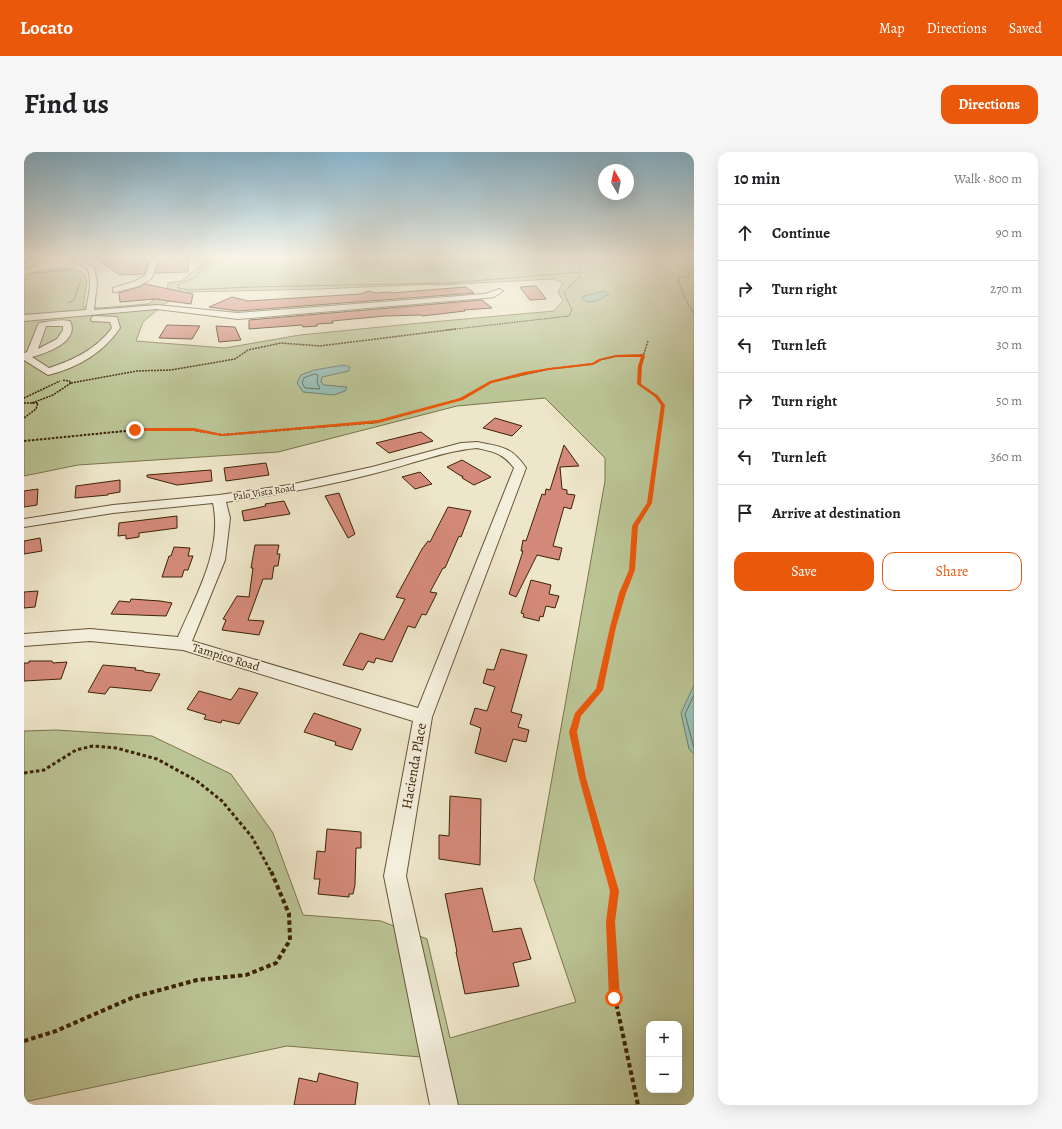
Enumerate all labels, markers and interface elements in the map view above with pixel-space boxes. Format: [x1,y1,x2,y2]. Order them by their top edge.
text: Locato [20,15,73,41]
text: Map [879,19,905,38]
text: Directions [927,19,987,38]
text: Saved [1009,19,1042,38]
text: Find us [24,85,109,123]
button: Directions [941,85,1038,124]
north arrow [598,164,634,200]
text: 10 min [734,167,780,190]
text: Walk · 800 m [954,170,1022,187]
icon: ahead [734,222,756,244]
text: Continue [772,223,830,243]
text: 90 m [996,224,1022,241]
icon: right [734,278,756,300]
text: Turn right [772,279,837,299]
text: 270 m [990,280,1022,297]
icon: left [734,334,756,356]
text: Turn left [772,335,827,355]
text: 30 m [996,336,1022,353]
icon: right [734,390,756,412]
text: Turn right [772,391,837,411]
text: 50 m [996,392,1022,409]
route end [126,421,144,439]
icon: left [734,446,756,468]
text: Turn left [772,447,827,467]
text: 360 m [990,448,1022,465]
street label: Palo Vista Road [232,481,297,503]
icon: arrive [734,502,756,524]
text: Arrive at destination [772,503,901,523]
button: Save [734,552,874,591]
button: Share [882,552,1022,591]
street label: Tampico Road [190,639,262,675]
street label: Hacienda Place [397,721,431,811]
route start [605,989,623,1007]
map controls [646,1021,682,1093]
button: + [646,1021,682,1057]
button: − [646,1057,682,1093]

